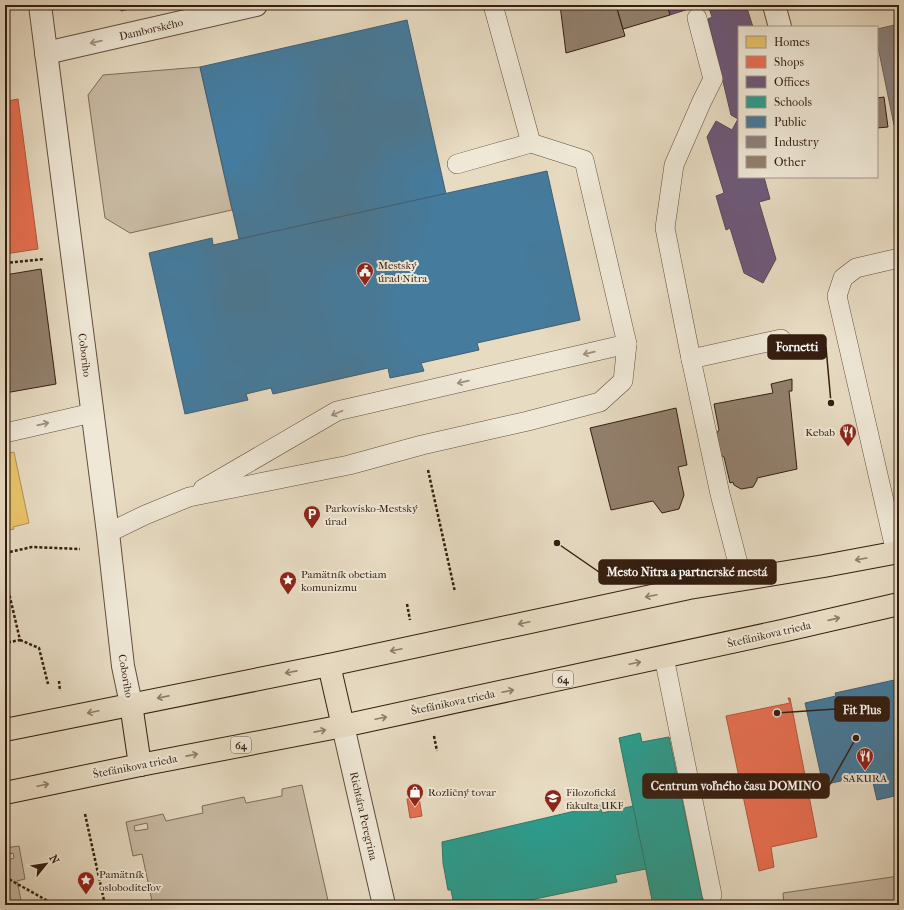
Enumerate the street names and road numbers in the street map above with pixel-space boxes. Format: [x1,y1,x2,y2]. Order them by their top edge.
street label: Damborského [118,16,185,43]
street label: Coboriho [75,333,94,378]
street label: Štefánikova trieda [726,618,813,650]
street label: Coboriho [115,653,136,699]
road number: 64 [553,671,573,687]
street label: Štefánikova trieda [410,687,497,718]
road number: 64 [231,737,251,753]
street label: Štefánikova trieda [92,752,179,781]
street label: Richtára Peregrina [347,771,380,862]

